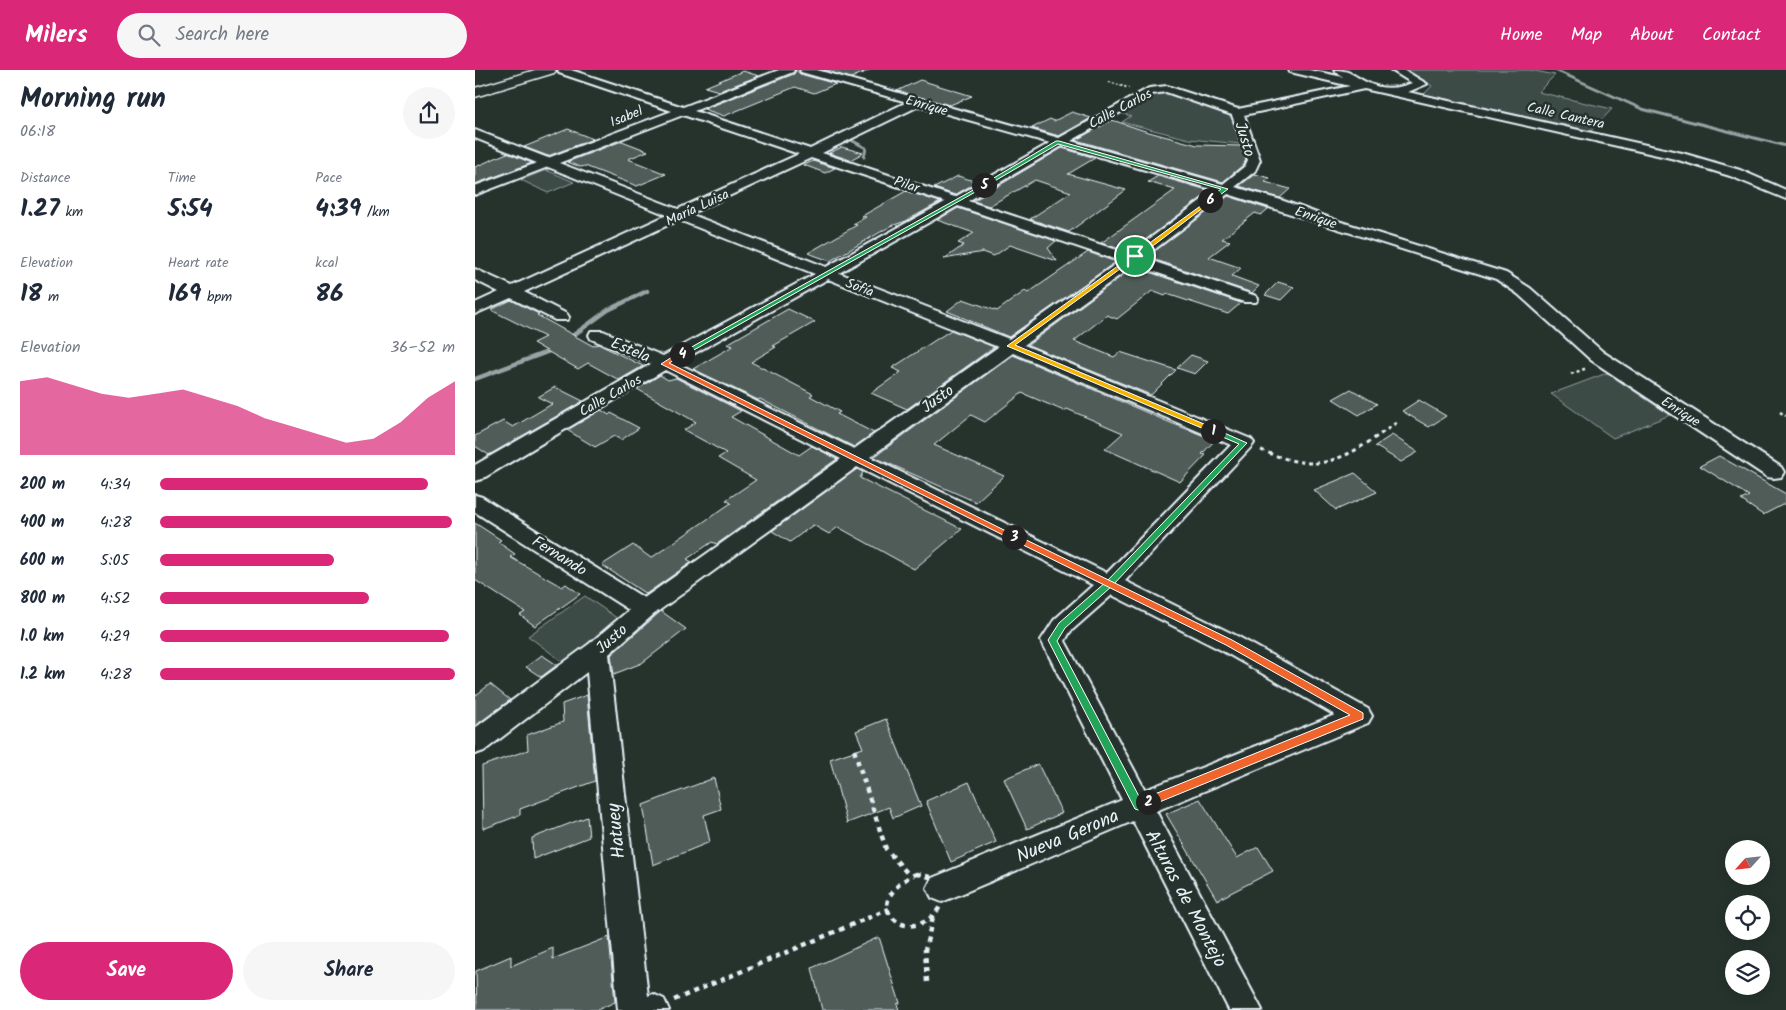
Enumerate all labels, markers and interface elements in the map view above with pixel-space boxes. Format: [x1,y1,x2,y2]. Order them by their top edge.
search box [117,13,467,58]
text: Milers [25,16,87,55]
text: Search here [175,20,269,50]
icon: search [135,21,163,49]
text: Home [1500,21,1543,50]
text: Map [1571,21,1602,50]
text: About [1630,21,1674,50]
text: Contact [1702,21,1761,50]
text: Morning run [20,77,166,122]
street label: Calle Carlos [1085,83,1156,135]
button: share [403,87,455,139]
street label: Enrique [903,89,951,123]
street label: Calle Cantera [1525,96,1607,136]
street label: Isabel [607,100,647,133]
text: 06:18 [20,119,56,144]
street label: Justo [1227,119,1262,160]
text: Distance [20,167,70,189]
text: Time [168,167,196,189]
text: Pace [315,167,342,189]
street label: Pilar [891,171,924,200]
pin: 5 [971,172,997,198]
text: 5 [981,174,988,196]
street label: María Luisa [662,184,733,232]
pin: 6 [1197,188,1223,212]
text: 1.27 [20,189,60,229]
text: 5:54 [168,189,213,229]
text: 4:39 [315,189,361,229]
text: 6 [1207,189,1214,211]
street label: Enrique [1292,200,1340,236]
text: km [60,201,83,223]
text: /km [361,201,390,223]
pin [1114,235,1156,277]
icon: arrive [1121,242,1149,270]
text: Elevation [20,252,73,274]
text: Heart rate [168,252,229,274]
text: kcal [315,252,338,274]
street label: Sofía [842,272,877,303]
text: 18 [20,274,42,314]
text: 169 [168,274,201,314]
text: 86 [315,274,344,314]
text: m [42,286,59,308]
text: bpm [201,286,232,308]
street label: Estela [607,331,654,370]
text: Elevation [20,335,81,360]
text: 36–52 m [390,335,455,360]
pin: 4 [669,342,695,366]
text: 4 [679,343,686,365]
street label: Calle Carlos [575,369,646,423]
street label: Justo [916,379,960,420]
street label: Enrique [1656,391,1705,433]
pin: 1 [1201,418,1225,444]
text: 1 [1211,420,1216,442]
text: 200 m [20,472,65,497]
text: 4:34 [100,472,131,497]
text: 400 m [20,510,64,535]
text: 4:28 [100,510,132,535]
pin: 3 [1001,524,1027,550]
text: 3 [1011,526,1018,548]
street label: Fernando [527,530,592,583]
text: 600 m [20,548,64,573]
text: 5:05 [100,548,129,573]
text: 800 m [20,586,65,611]
text: 4:52 [100,586,131,611]
street label: Justo [590,618,634,660]
text: 1.0 km [20,624,64,649]
text: 4:29 [100,624,130,649]
text: 1.2 km [20,662,65,687]
text: 4:28 [100,662,132,687]
pin: 2 [1135,790,1161,814]
text: 2 [1144,791,1153,813]
street label: Hatuey [599,801,635,860]
street label: Nueva Gerona [1012,802,1124,872]
street label: Alturas de Montejo [1136,825,1234,973]
north arrow [1725,840,1770,885]
map controls [1725,840,1770,995]
button: locate [1725,895,1770,940]
button: Save [20,942,233,1000]
button: Share [243,942,455,1000]
button: layers [1725,950,1770,995]

